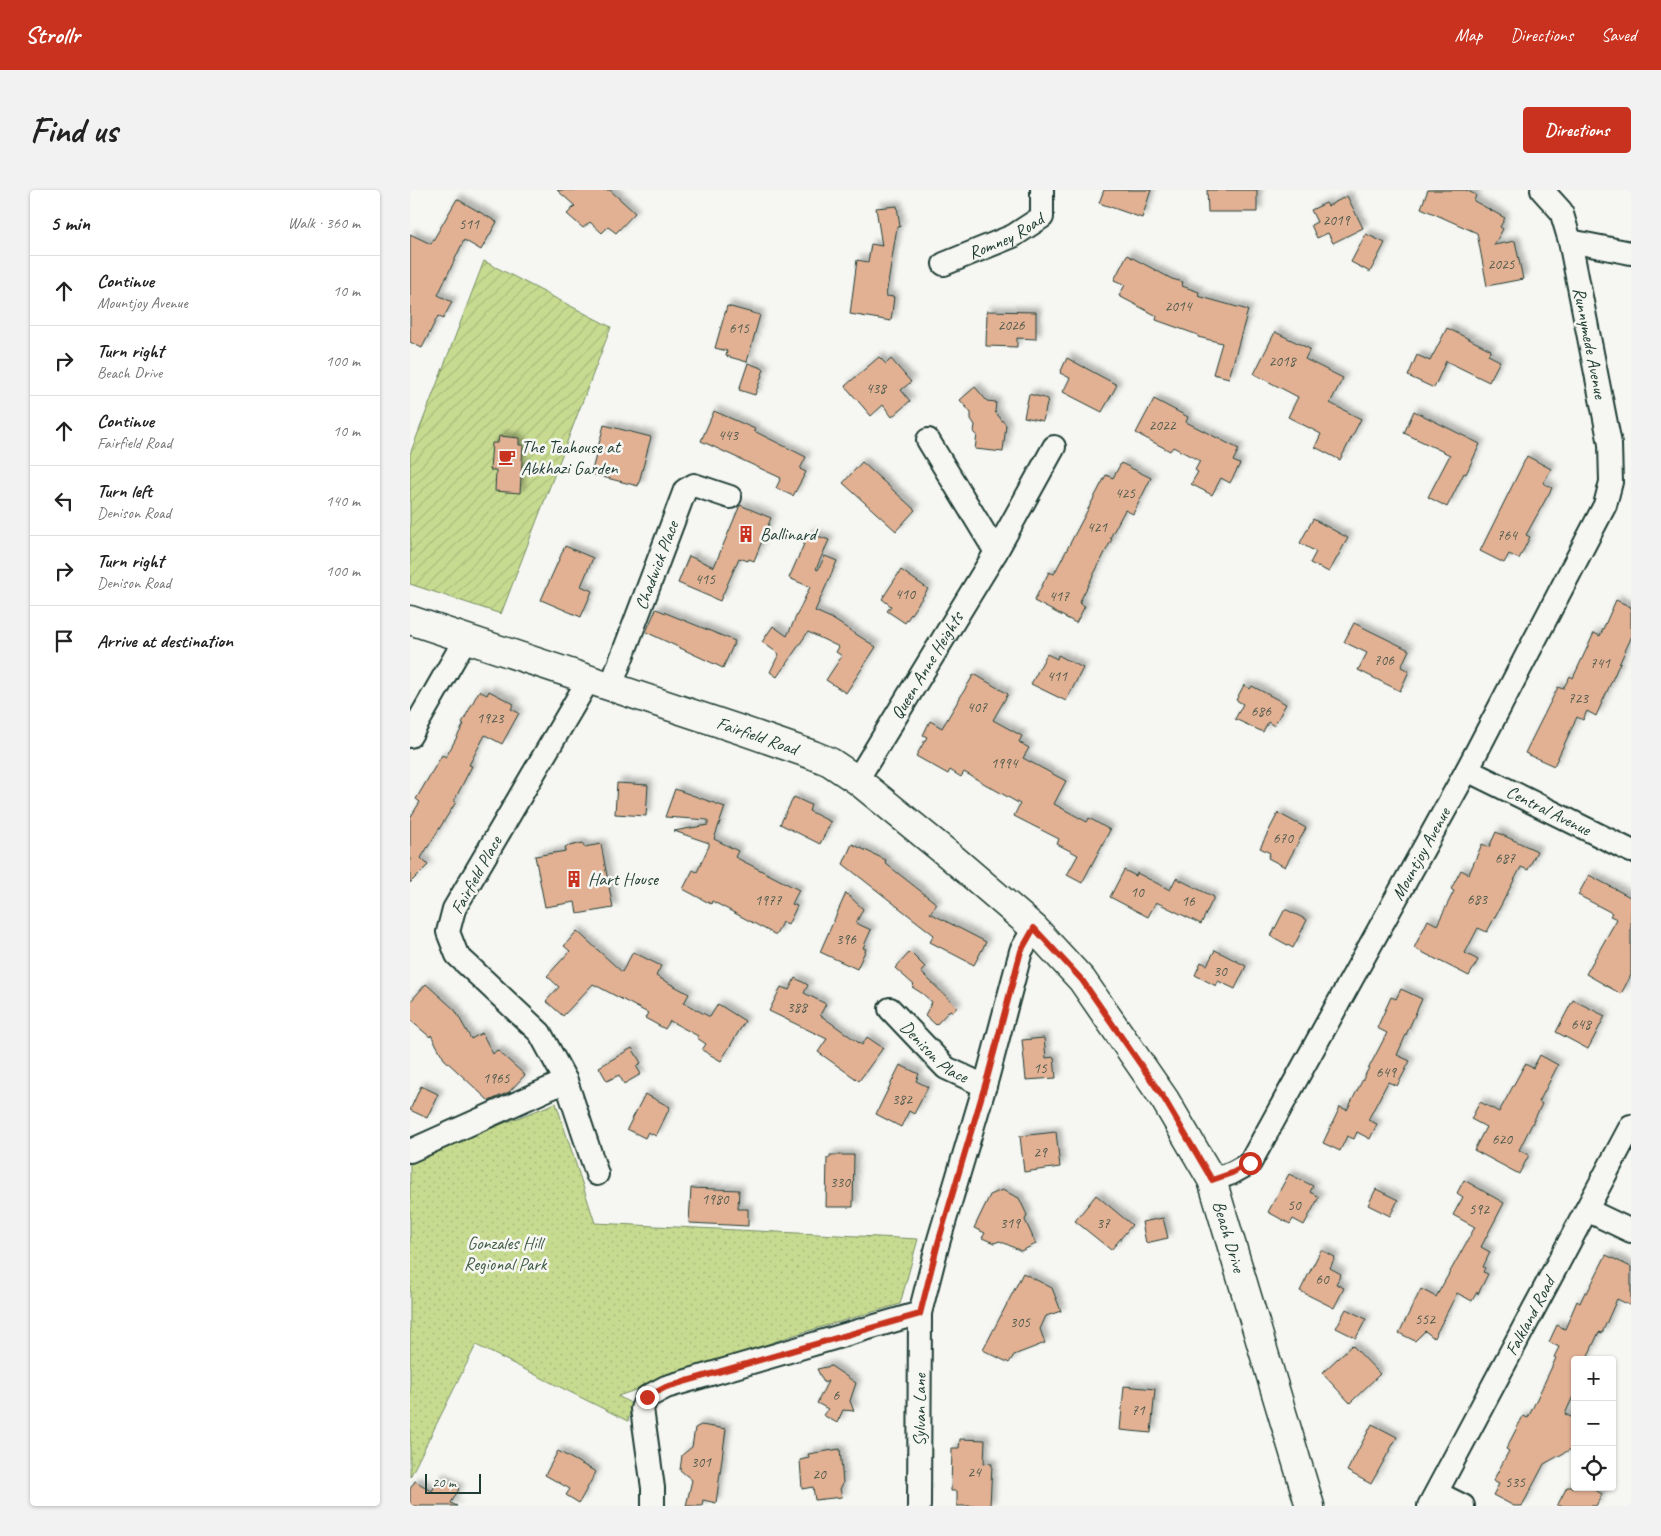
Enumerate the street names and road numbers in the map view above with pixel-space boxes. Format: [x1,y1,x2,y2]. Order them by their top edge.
street label: Romney Road [965,206,1050,264]
street label: Runnymede Avenue [1568,286,1612,402]
street label: Chadwick Place [630,517,684,613]
street label: Queen Anne Heights [886,606,969,723]
street label: Fairfield Road [714,712,803,761]
street label: Central Avenue [1503,780,1595,841]
street label: Mountjoy Avenue [1386,803,1456,904]
street label: Fairfield Place [446,831,507,918]
street label: Denison Place [896,1016,972,1088]
street label: Beach Drive [1208,1198,1250,1276]
street label: Falkland Road [1500,1271,1561,1359]
street label: Sylvan Lane [908,1372,931,1446]

